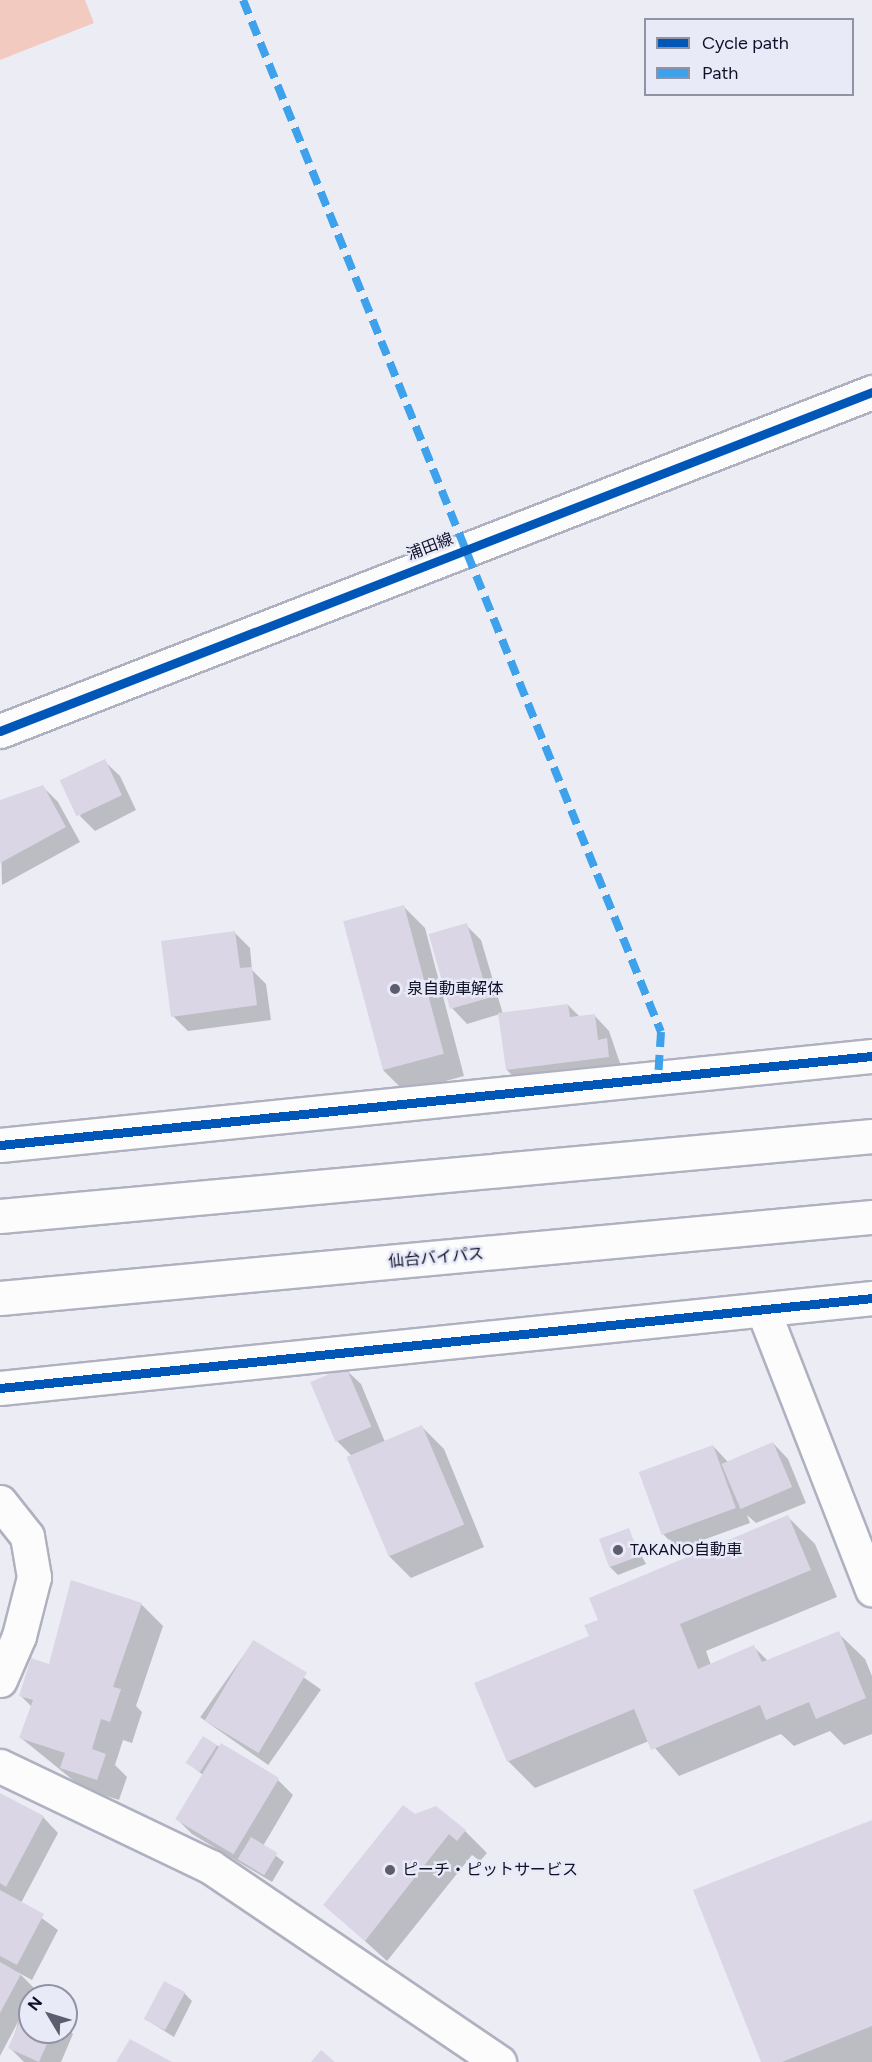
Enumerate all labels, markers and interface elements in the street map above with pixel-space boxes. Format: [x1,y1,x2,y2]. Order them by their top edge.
legend [644,18,854,96]
text: Cycle path [702,32,789,54]
text: Path [702,62,738,84]
street label: 浦田線 [404,529,456,565]
place label: 泉自動車解体 [407,979,503,999]
marker: 泉自動車解体 [388,982,402,996]
street label: 仙台バイパス [387,1244,485,1272]
place label: TAKANO自動車 [630,1540,742,1560]
marker: TAKANO自動車 [611,1543,625,1557]
place label: ピーチ・ピットサービス [402,1860,578,1880]
marker: ピーチ・ピットサービス [383,1863,397,1877]
north arrow [18,1984,78,2044]
text: N [24,1993,46,2015]

